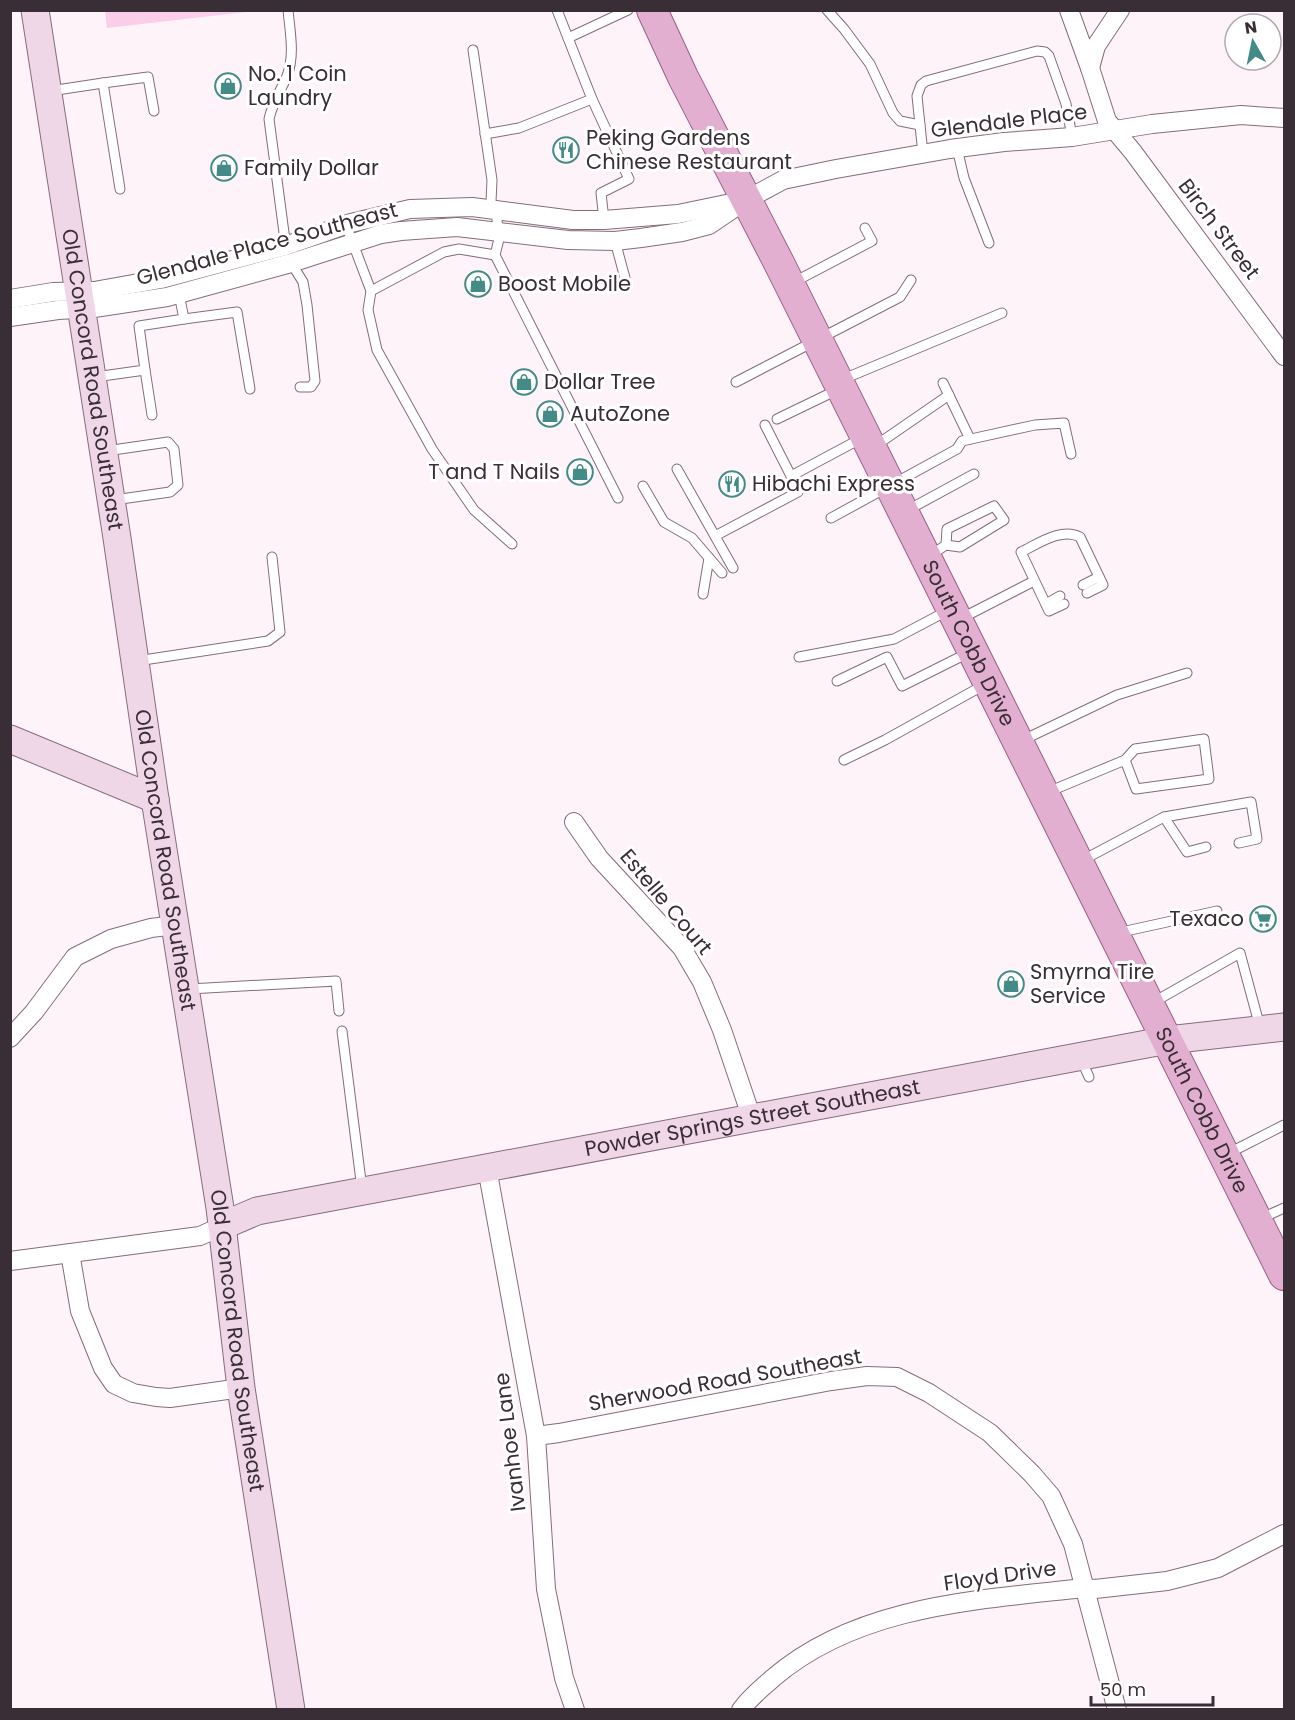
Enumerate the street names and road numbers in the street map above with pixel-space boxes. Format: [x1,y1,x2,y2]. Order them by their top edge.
street label: Glendale Place [929,97,1089,144]
street label: Birch Street [1172,172,1267,285]
street label: Glendale Place Southeast [133,195,401,292]
street label: Old Concord Road Southeast [55,227,131,532]
street label: South Cobb Drive [915,555,1023,731]
street label: Old Concord Road Southeast [128,707,203,1013]
street label: Estelle Court [614,843,719,961]
street label: South Cobb Drive [1149,1022,1256,1198]
street label: Powder Springs Street Southeast [582,1072,922,1163]
street label: Old Concord Road Southeast [203,1187,272,1494]
street label: Sherwood Road Southeast [586,1341,864,1418]
street label: Ivanhoe Lane [487,1371,532,1513]
street label: Floyd Drive [942,1553,1058,1598]

